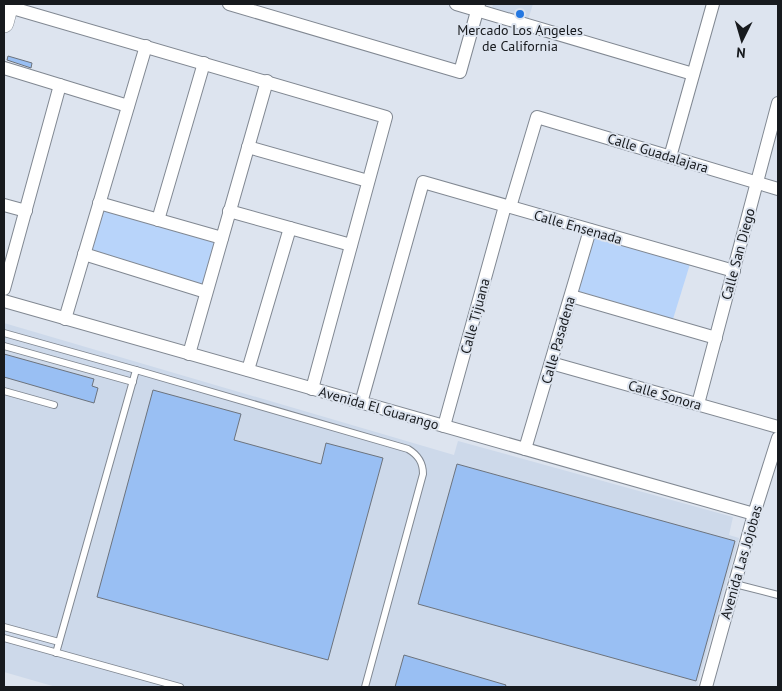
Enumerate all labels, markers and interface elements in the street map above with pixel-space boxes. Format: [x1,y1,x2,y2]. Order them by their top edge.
marker: Mercado Los Angeles de California [514,8,526,20]
north arrow [717,15,767,65]
place label: Mercado Los Angeles de California [457,21,583,55]
text: N [735,44,746,62]
street label: Calle Guadalajara [605,129,711,177]
street label: Calle Ensenada [532,206,624,248]
street label: Calle San Diego [717,206,759,302]
street label: Calle Tijuana [456,276,494,356]
street label: Calle Pasadena [537,294,579,386]
street label: Calle Sonora [626,376,704,414]
street label: Avenida El Guarango [317,382,441,434]
street label: Avenida Las Jojobas [716,503,766,621]

